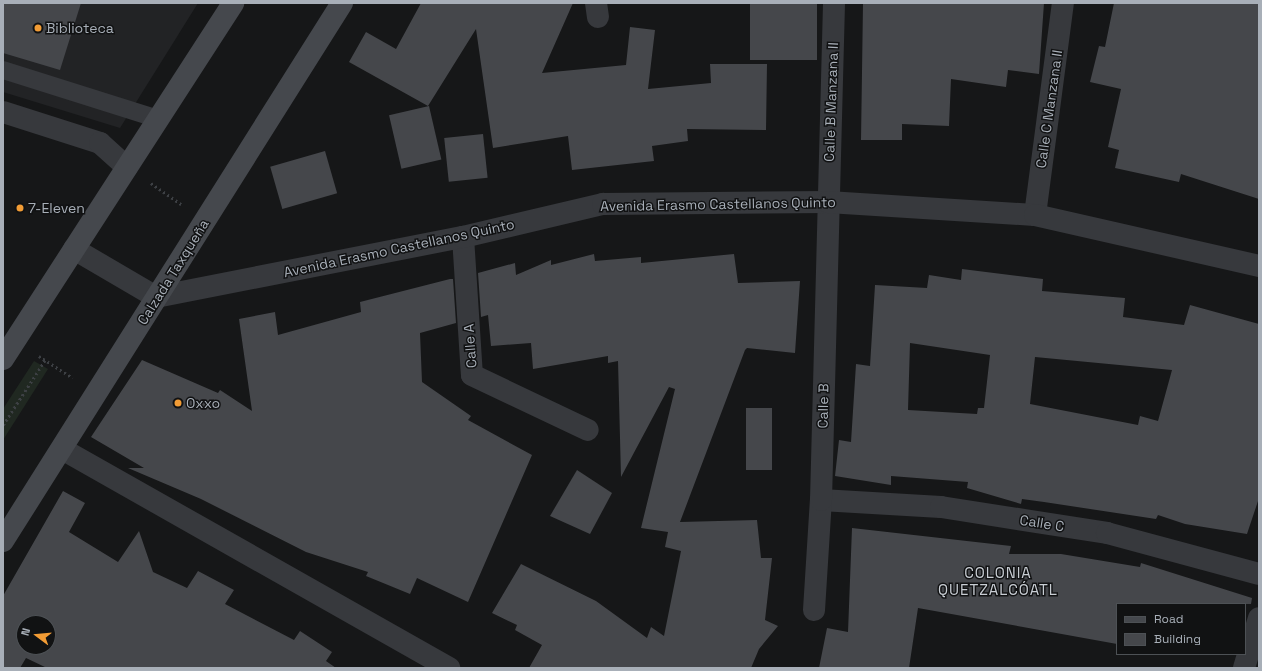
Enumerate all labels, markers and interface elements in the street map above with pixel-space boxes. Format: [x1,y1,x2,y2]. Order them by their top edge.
place label: Biblioteca [46,20,114,36]
marker: Biblioteca [33,23,43,33]
street label: Calle B Manzana II [821,42,841,162]
street label: Calle C Manzana II [1032,49,1066,169]
street label: Avenida Erasmo Castellanos Quinto [600,194,836,214]
place label: 7-Eleven [28,200,85,216]
marker: 7-Eleven [15,203,25,213]
street label: Avenida Erasmo Castellanos Quinto [282,215,516,281]
street label: Calzada Taxqueña [134,216,212,328]
street label: Calle A [460,323,480,369]
street label: Calle B [814,383,832,429]
place label: Oxxo [186,395,220,411]
marker: Oxxo [173,398,183,408]
street label: Calle C [1019,511,1065,535]
district label: COLONIA QUETZALCÓATL [938,563,1058,598]
legend [1116,603,1246,655]
text: Road [1154,611,1183,627]
north arrow [16,615,56,655]
text: N [18,626,33,637]
text: Building [1154,631,1201,647]

